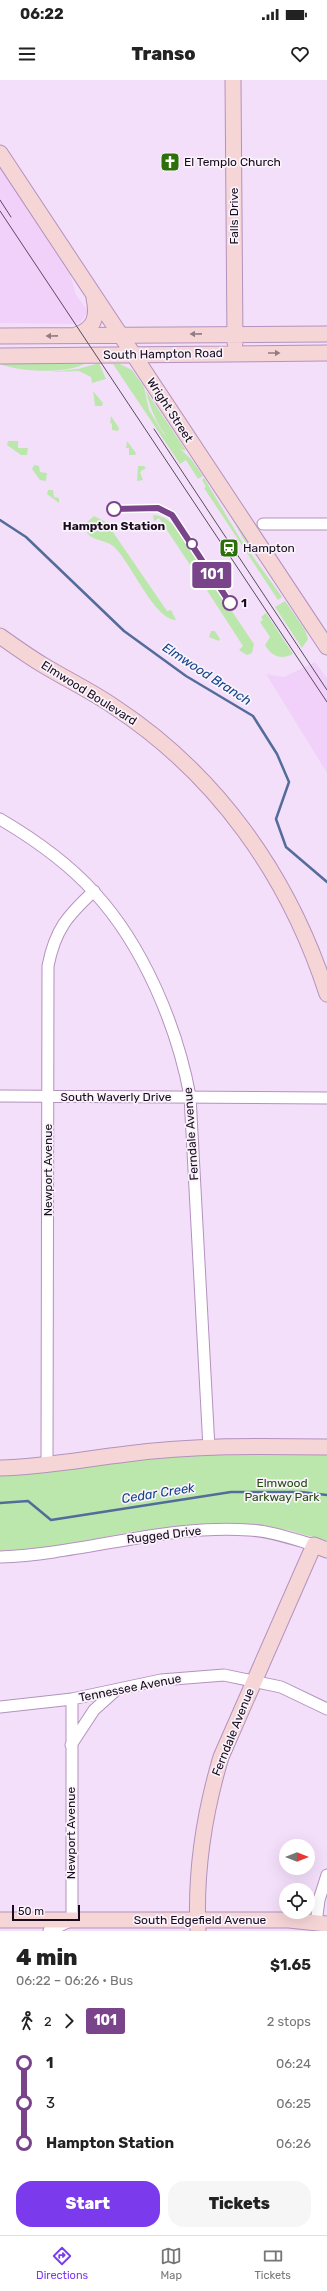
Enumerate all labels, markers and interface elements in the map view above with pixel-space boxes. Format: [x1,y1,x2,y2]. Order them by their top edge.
text: 06:22 [20,5,64,23]
icon: menu [16,43,38,65]
text: Transo [132,43,195,65]
icon: heart [289,43,311,65]
church icon: El Templo Church [159,151,181,173]
place label: El Templo Church [184,155,281,169]
street label: Falls Drive [227,187,241,245]
one-way arrow [189,331,202,337]
one-way arrow [45,333,58,339]
street label: South Hampton Road [103,346,223,362]
one-way arrow [268,350,281,356]
street label: Wright Street [144,375,196,445]
marker: Hampton Station [106,501,122,517]
place label: Hampton Station [63,519,165,533]
station icon: Hampton [218,537,240,559]
unlabelled marker [186,538,198,550]
place label: Hampton [243,541,295,555]
line badge: 101 [189,562,235,588]
text: 101 [200,566,224,583]
marker: 1 [222,595,238,611]
place label: 1 [241,596,247,610]
water label: Elmwood Branch [160,640,254,708]
street label: Elmwood Boulevard [39,658,139,728]
street label: Ferndale Avenue [181,1087,201,1181]
street label: South Waverly Drive [61,1090,172,1104]
street label: Newport Avenue [41,1123,55,1216]
park label: Elmwood Parkway Park [244,1476,320,1504]
water label: Cedar Creek [120,1480,196,1506]
street label: Rugged Drive [126,1523,202,1547]
street label: Tennessee Avenue [78,1671,183,1705]
street label: Ferndale Avenue [209,1686,257,1778]
street label: Newport Avenue [64,1786,78,1879]
north arrow [279,1839,315,1875]
map controls [279,1839,315,1919]
button: locate [279,1883,315,1919]
scale bar [12,1903,80,1922]
text: 50 m [18,1905,44,1918]
street label: South Edgefield Avenue [134,1913,267,1927]
text: 4 min [16,1944,78,1971]
text: $1.65 [270,1956,311,1974]
text: 06:22 – 06:26 · Bus [16,1973,133,1988]
icon: walk [16,2010,38,2032]
icon: forward [58,2010,80,2032]
text: 101 [94,2012,117,2029]
text: 2 [44,2014,52,2029]
text: 2 stops [267,2014,311,2029]
text: 1 [46,2054,53,2072]
text: 06:24 [276,2056,311,2071]
text: 3 [46,2094,55,2112]
text: 06:25 [276,2096,311,2111]
text: Hampton Station [46,2134,174,2152]
text: 06:26 [276,2136,311,2151]
button: Start [16,2181,160,2227]
button: Tickets [168,2181,311,2227]
tab: Directions [36,2245,88,2282]
tab: Map [160,2245,182,2282]
tab: Tickets [254,2245,291,2282]

